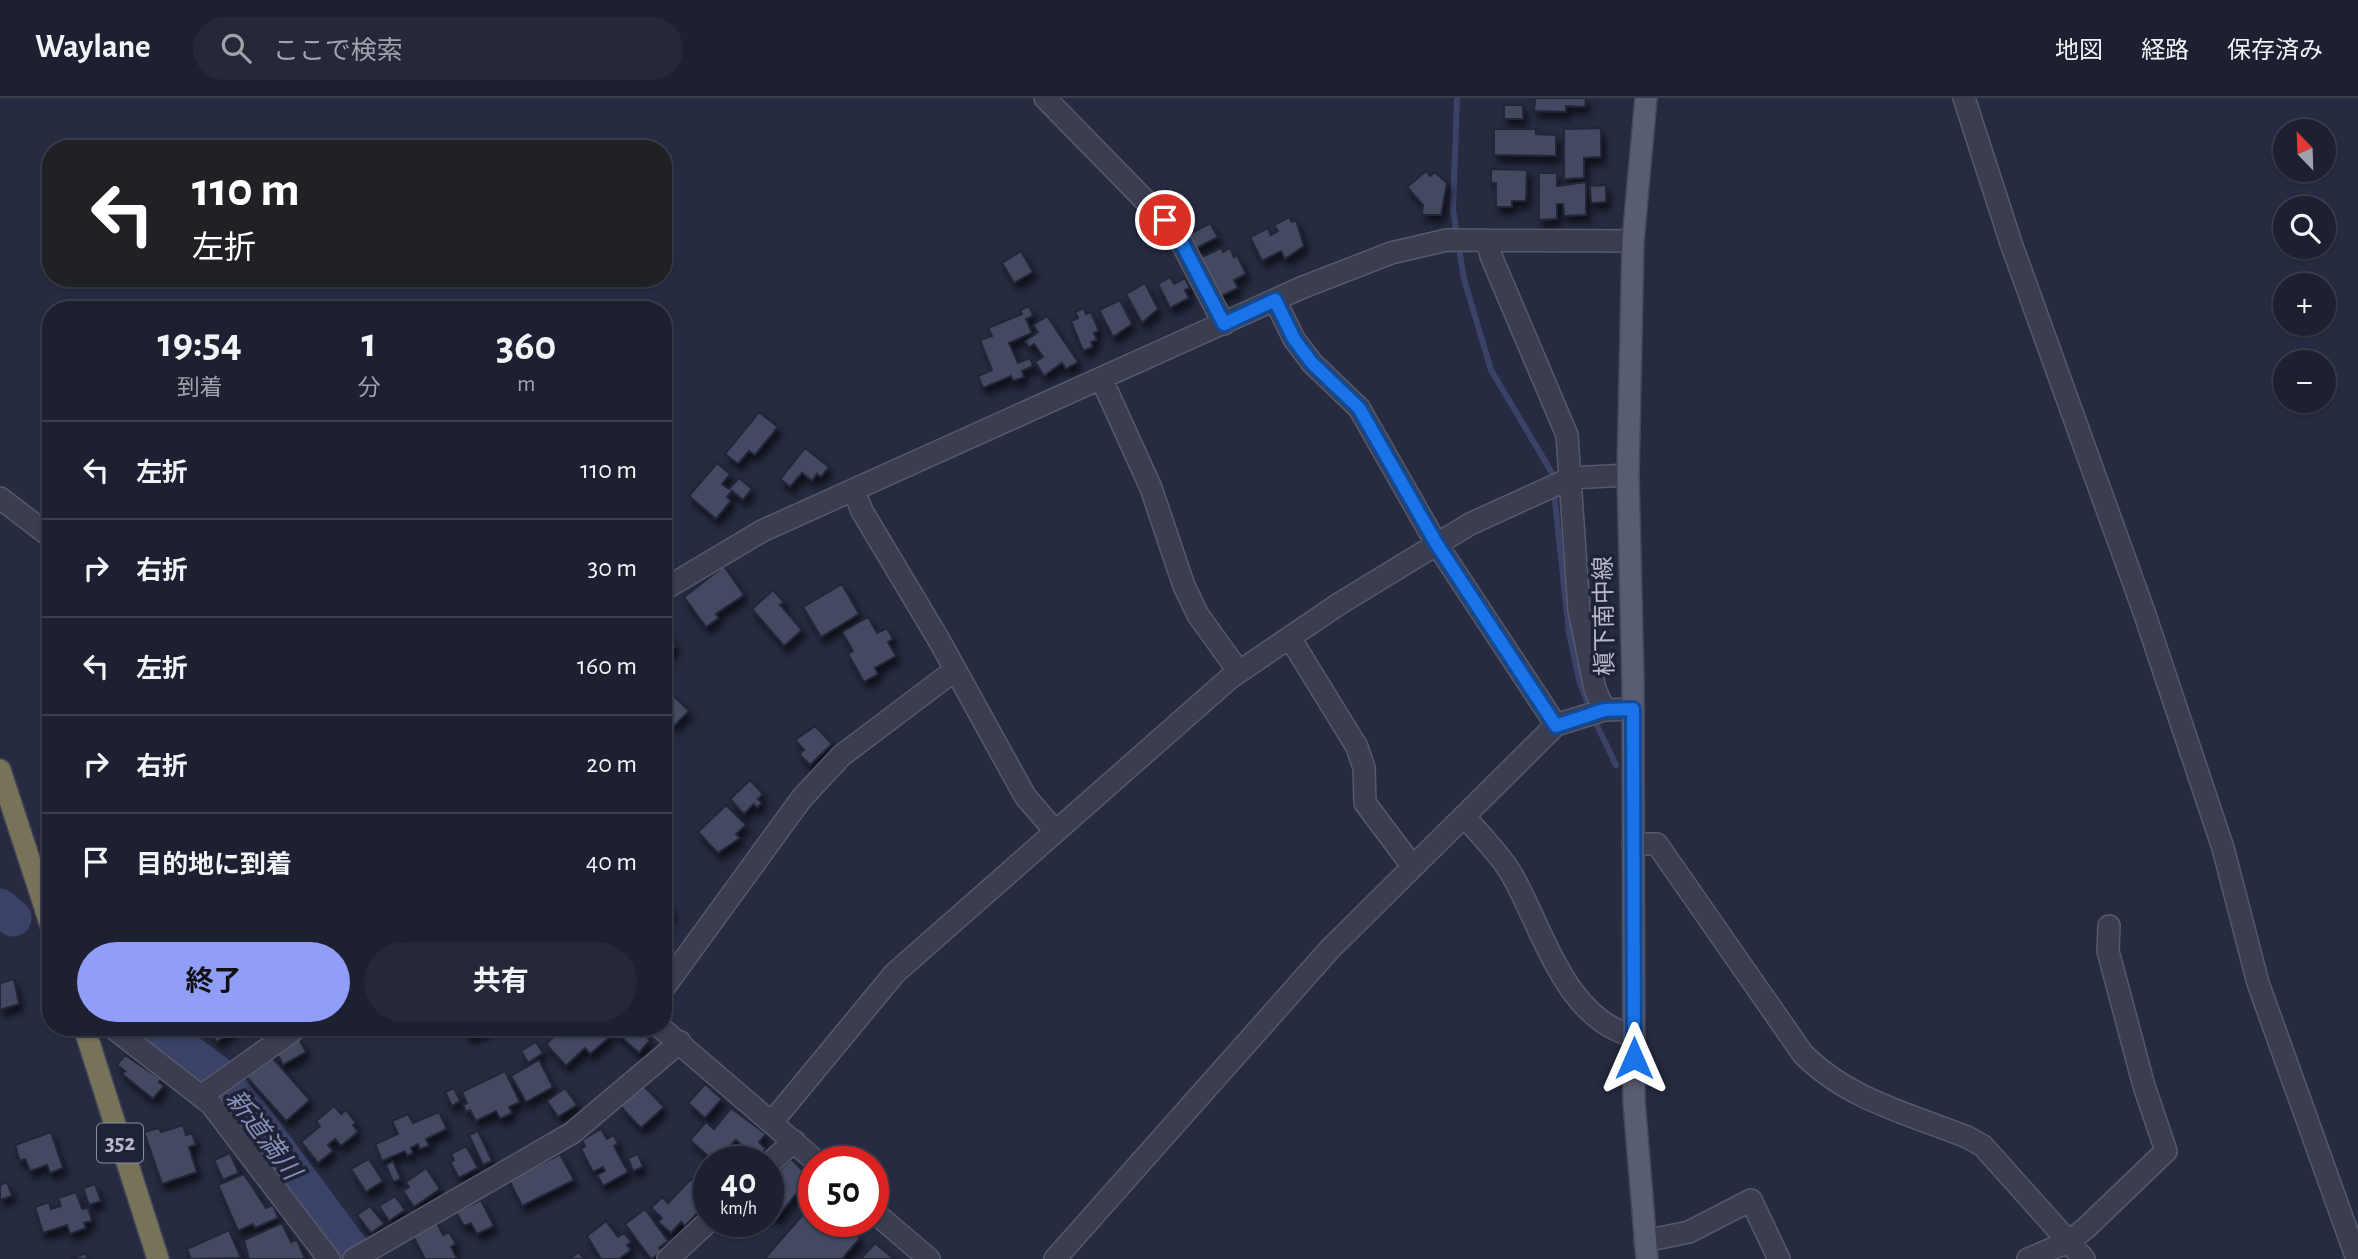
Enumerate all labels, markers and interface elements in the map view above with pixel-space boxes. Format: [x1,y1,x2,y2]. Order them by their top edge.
search box [193,17,683,80]
icon: search [217,29,255,67]
text: Waylane [35,31,151,64]
text: ここで検索 [273,38,403,64]
text: 地図 [2055,39,2103,63]
text: 経路 [2141,39,2189,63]
text: 保存済み [2227,39,2323,63]
north arrow [2273,119,2336,182]
map controls [2273,119,2336,413]
text: 110 m [192,166,300,215]
icon: left [77,168,168,259]
pin [1135,190,1195,250]
button: search [2273,196,2336,259]
icon: arrive [1146,201,1184,239]
text: 左折 [192,232,256,264]
button: + [2273,273,2336,336]
text: 19:54 [158,322,242,364]
text: 1 [361,322,377,364]
text: 360 [496,325,556,367]
button: − [2273,350,2336,413]
text: m [517,373,535,396]
text: 到着 [177,377,223,400]
text: 分 [357,377,380,400]
icon: left [77,451,115,489]
text: 110 m [580,457,637,483]
text: 左折 [136,460,188,486]
icon: right [77,549,115,587]
text: 30 m [587,555,637,581]
street label: 槇下南中線 [1590,556,1618,676]
text: 右折 [136,558,188,584]
icon: left [77,647,115,685]
text: 160 m [577,653,637,679]
text: 左折 [136,656,188,682]
icon: right [77,745,115,783]
text: 20 m [586,751,637,777]
text: 右折 [136,754,188,780]
icon: arrive [77,843,115,881]
text: 40 m [586,849,637,875]
text: 目的地に到着 [136,852,292,878]
button: 終了 [77,942,350,1022]
button: 共有 [364,942,637,1022]
position arrow [1597,1021,1671,1095]
water label: 新道満川 [221,1085,307,1187]
road number: 352 [97,1124,143,1162]
speed limit sign: 50 [798,1146,889,1237]
text: 40 [721,1165,756,1200]
text: km/h [720,1200,757,1218]

